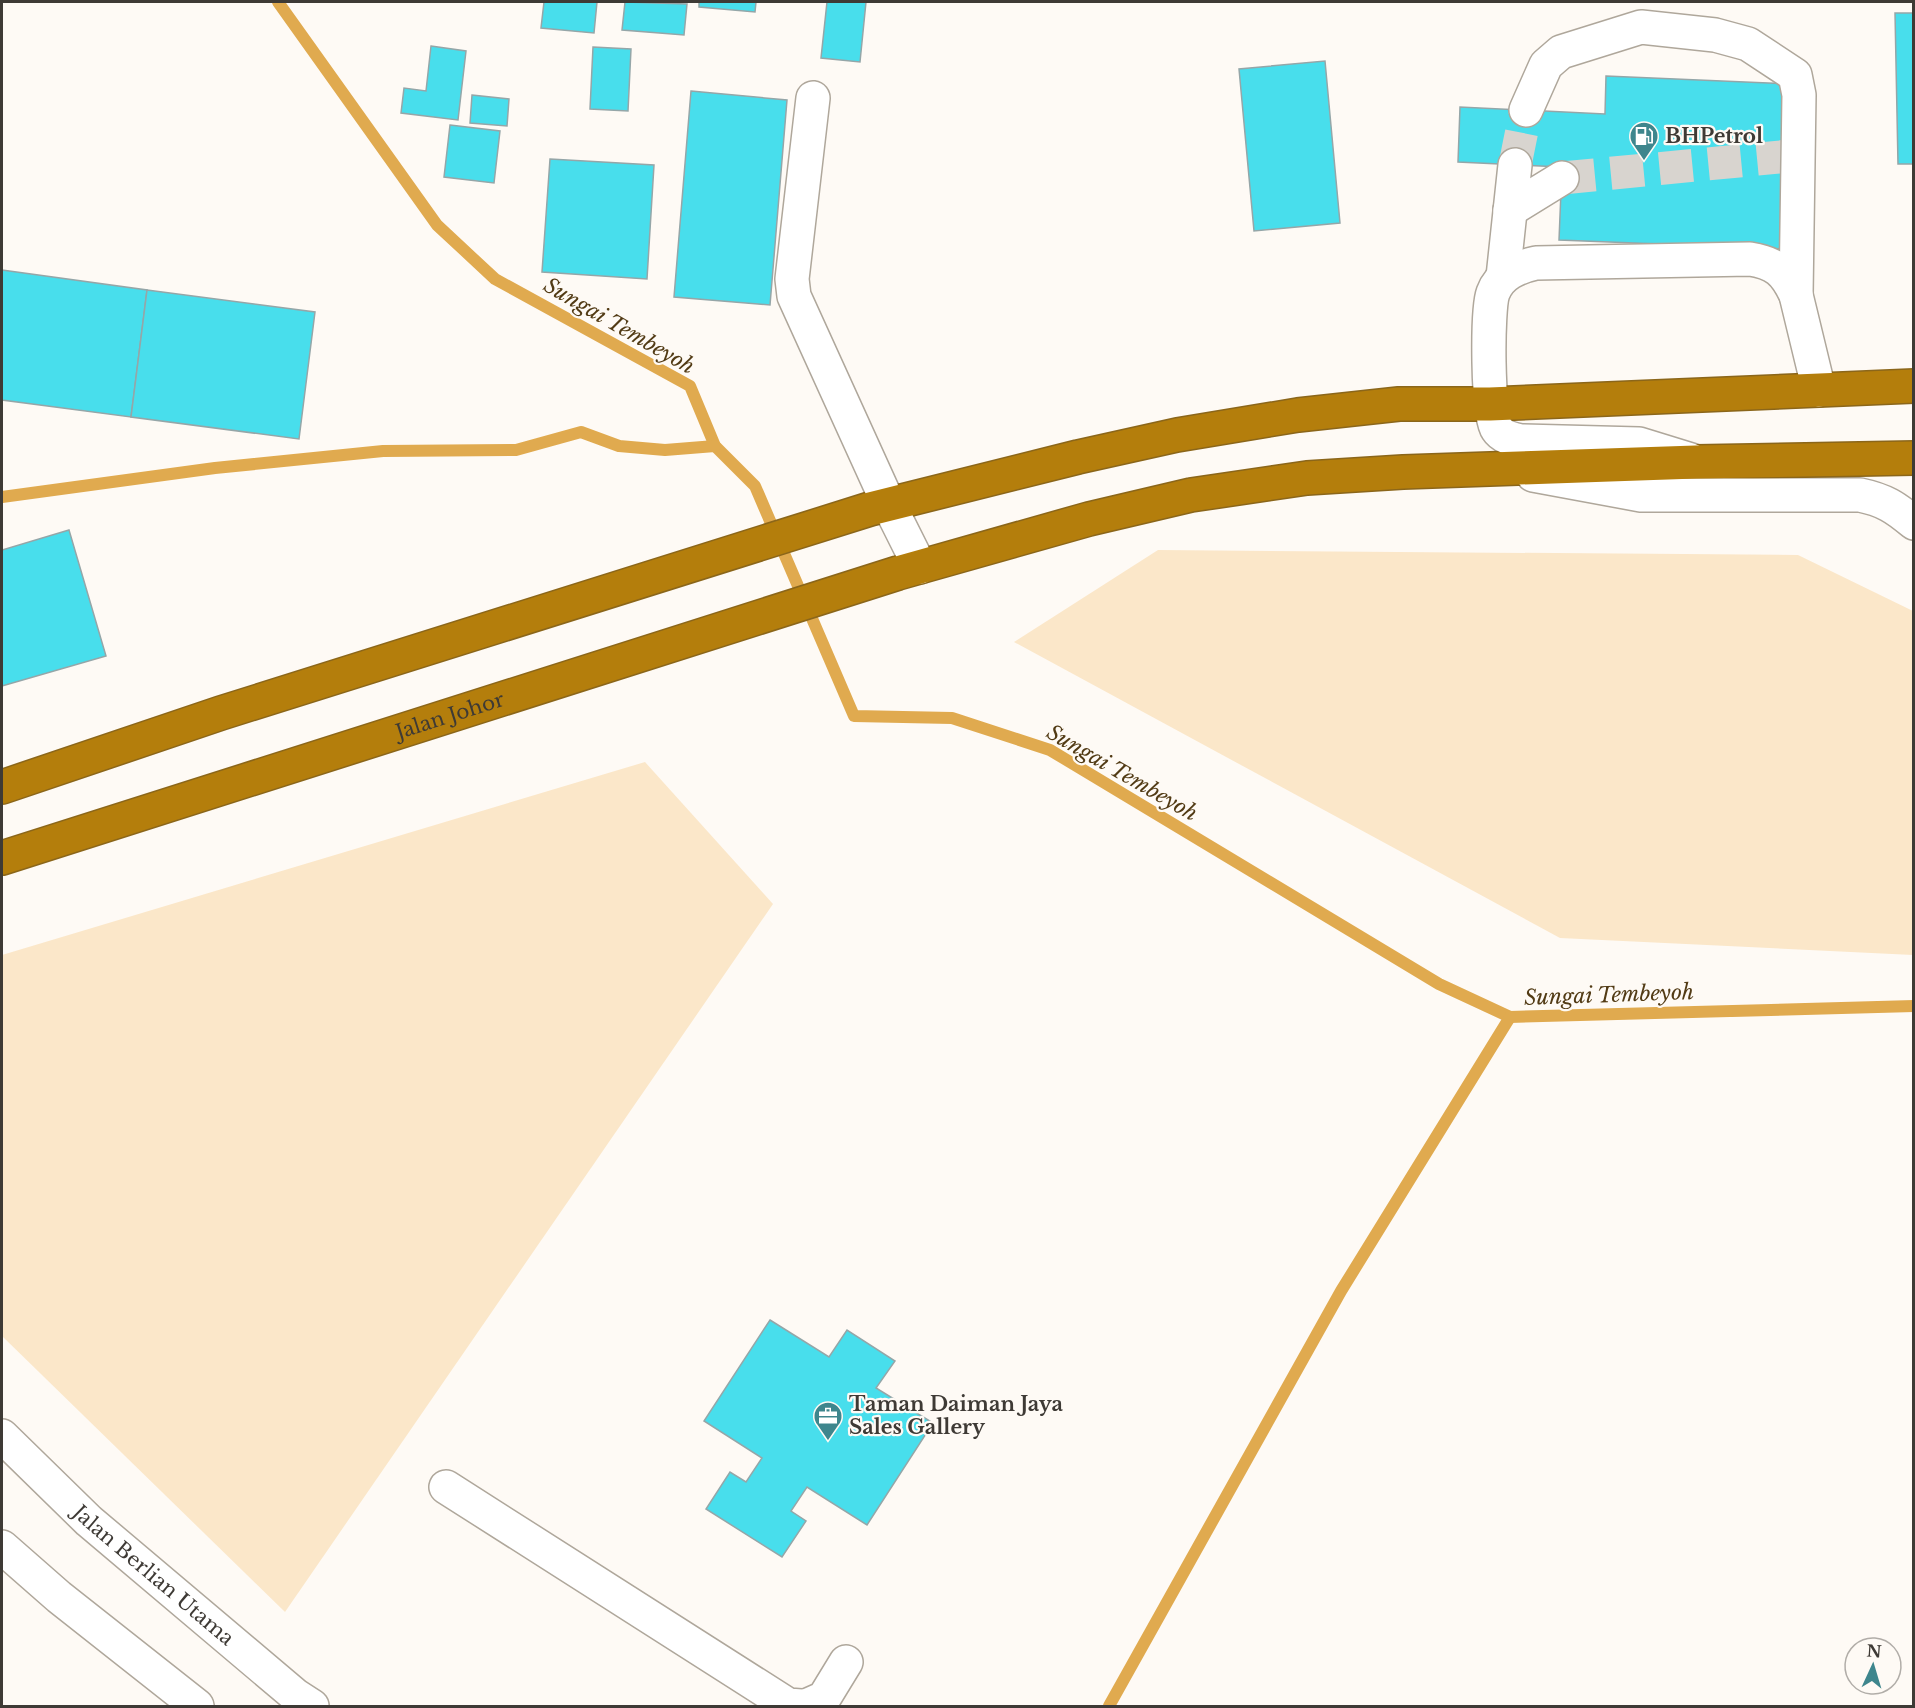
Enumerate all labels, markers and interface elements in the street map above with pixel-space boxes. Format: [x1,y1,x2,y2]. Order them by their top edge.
fuel station icon: BHPetrol [1628,120,1660,162]
place label: BHPetrol [1665,124,1763,148]
water label: Sungai Tembeyoh [539,272,699,380]
street label: Jalan Johor [390,687,507,745]
water label: Sungai Tembeyoh [1042,719,1202,827]
water label: Sungai Tembeyoh [1524,979,1694,1011]
place label: Taman Daiman Jaya Sales Gallery [849,1392,1064,1439]
office icon: Taman Daiman Jaya Sales Gallery [812,1400,844,1442]
street label: Jalan Berlian Utama [66,1498,240,1651]
north arrow [1843,1636,1903,1696]
text: N [1866,1641,1882,1662]

